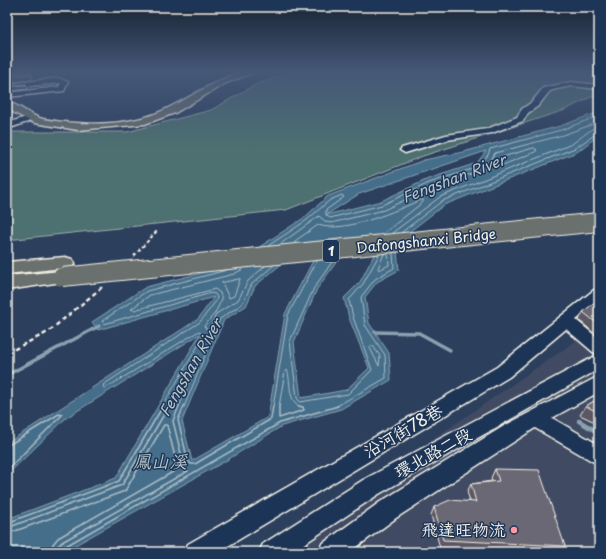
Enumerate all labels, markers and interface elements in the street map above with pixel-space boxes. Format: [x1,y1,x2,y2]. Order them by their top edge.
water label: Fengshan River [398,146,511,208]
street label: Dafongshanxi Bridge [355,223,497,258]
road number: 1 [323,240,339,262]
water label: Fengshan River [152,312,228,420]
street label: 沿河街78巷 [358,396,448,463]
street label: 環北路二段 [389,420,476,484]
water label: 鳳山溪 [132,447,188,474]
place label: 飛達旺物流 [421,516,506,542]
marker: 飛達旺物流 [509,525,519,535]

